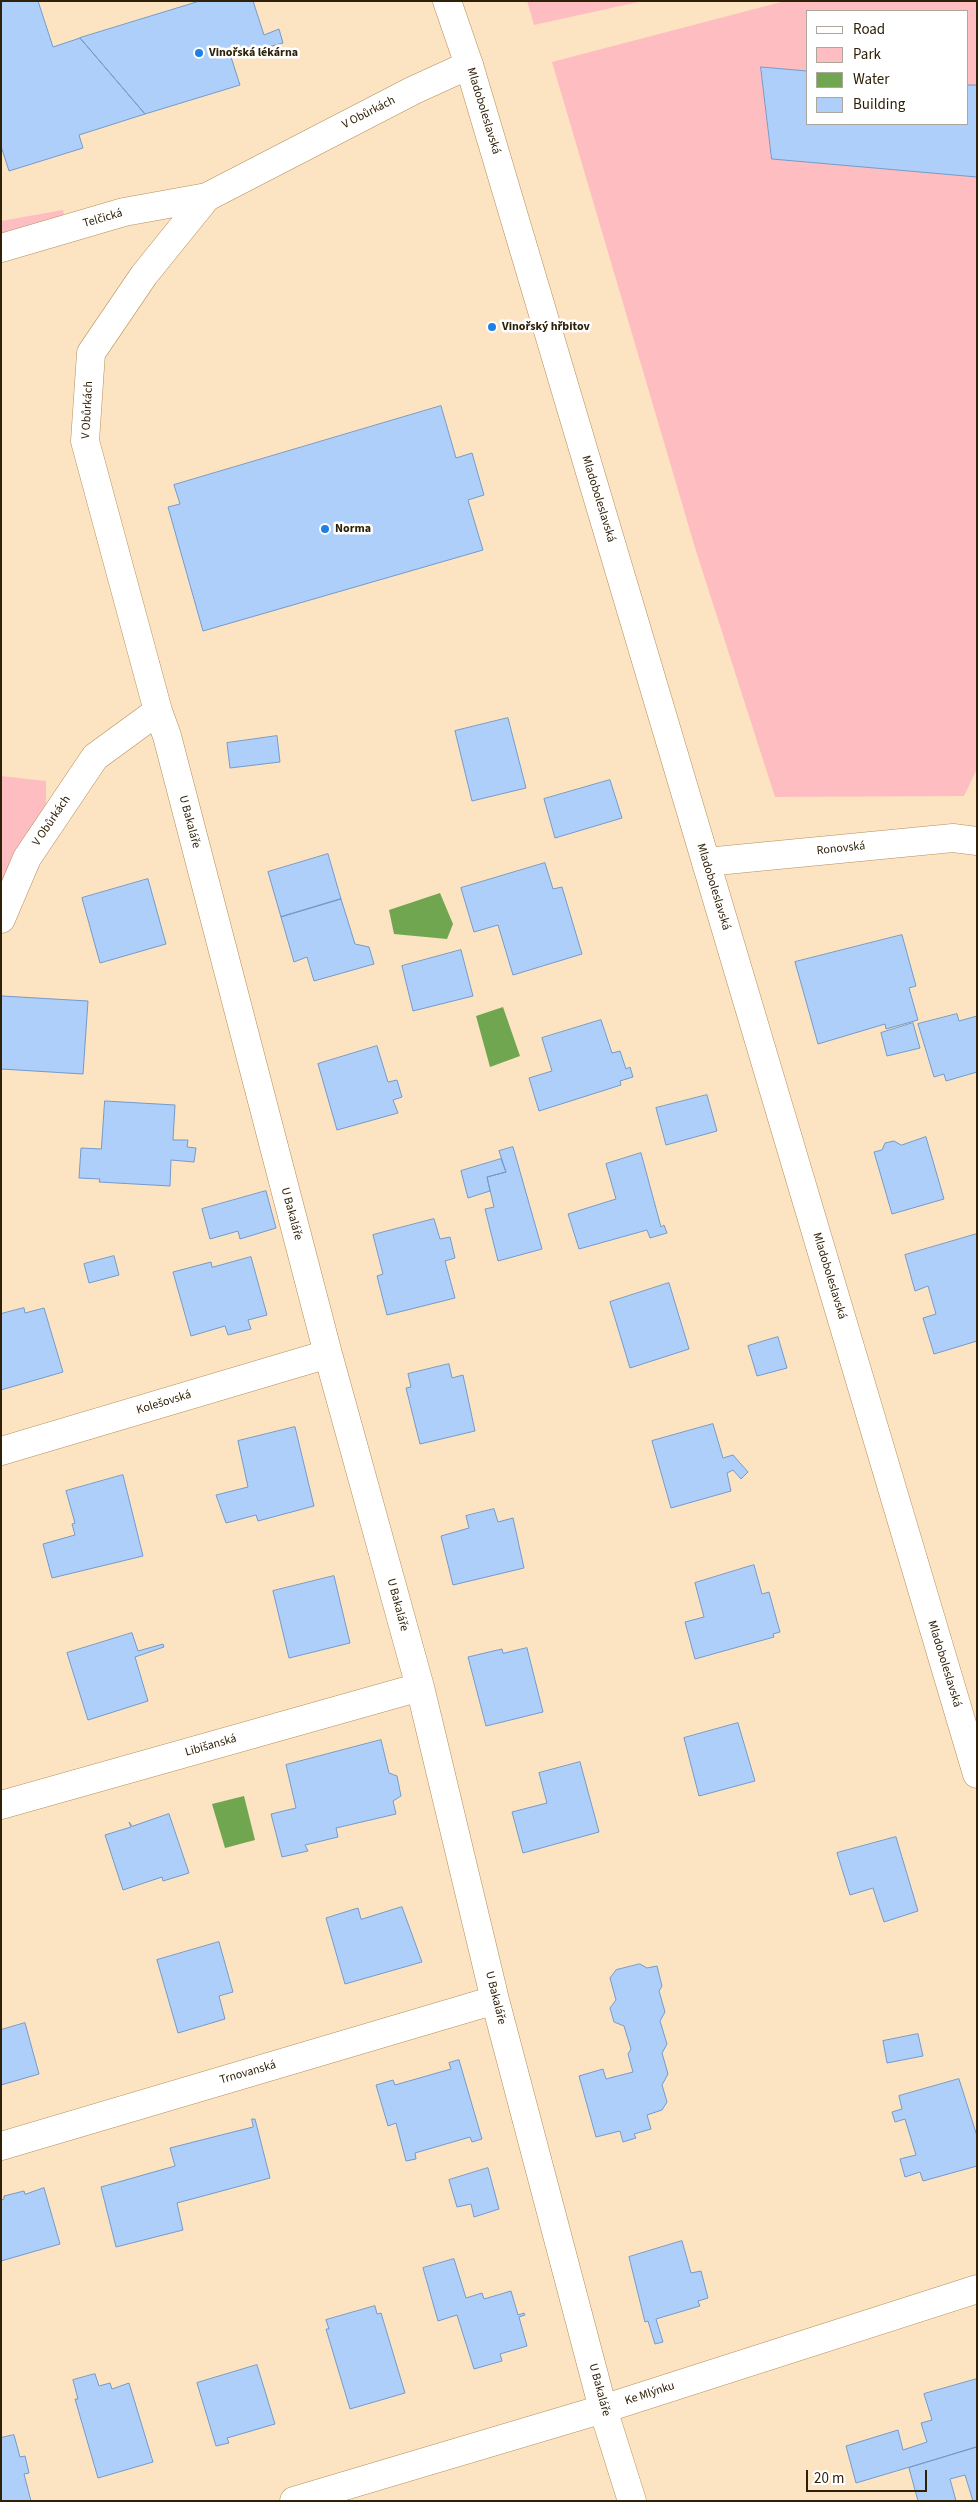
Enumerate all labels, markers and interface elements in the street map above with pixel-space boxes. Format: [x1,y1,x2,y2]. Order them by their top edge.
legend [806,10,968,125]
text: Road [853,19,885,40]
text: Park [853,44,881,65]
place label: Vinořská lékárna [209,46,298,60]
marker: Vinořská lékárna [193,47,205,59]
street label: Mladoboleslavská [463,66,503,156]
text: Water [853,69,889,90]
street label: V Obůrkách [340,93,398,133]
text: Building [853,94,905,115]
street label: Telčická [82,207,124,231]
place label: Vinořský hřbitov [502,320,590,334]
marker: Vinořský hřbitov [486,321,498,333]
street label: V Obůrkách [79,381,97,439]
street label: Mladoboleslavská [578,454,618,544]
place label: Norma [335,522,371,536]
marker: Norma [319,523,331,535]
street label: V Obůrkách [30,793,74,849]
street label: U Bakaláře [175,794,203,850]
street label: Ronovská [816,839,866,859]
street label: Mladoboleslavská [693,842,733,932]
street label: U Bakaláře [277,1186,305,1242]
street label: Mladoboleslavská [809,1231,849,1321]
street label: Kolešovská [135,1388,193,1418]
street label: U Bakaláře [383,1577,411,1633]
street label: Mladoboleslavská [924,1619,964,1709]
street label: Libišanská [184,1732,238,1760]
street label: U Bakaláře [481,1970,509,2026]
street label: Trnovanská [218,2058,278,2088]
street label: U Bakaláře [585,2362,613,2418]
street label: Ke Mlýnku [623,2379,677,2409]
scale bar [808,2460,929,2492]
text: 20 m [814,2468,844,2489]

